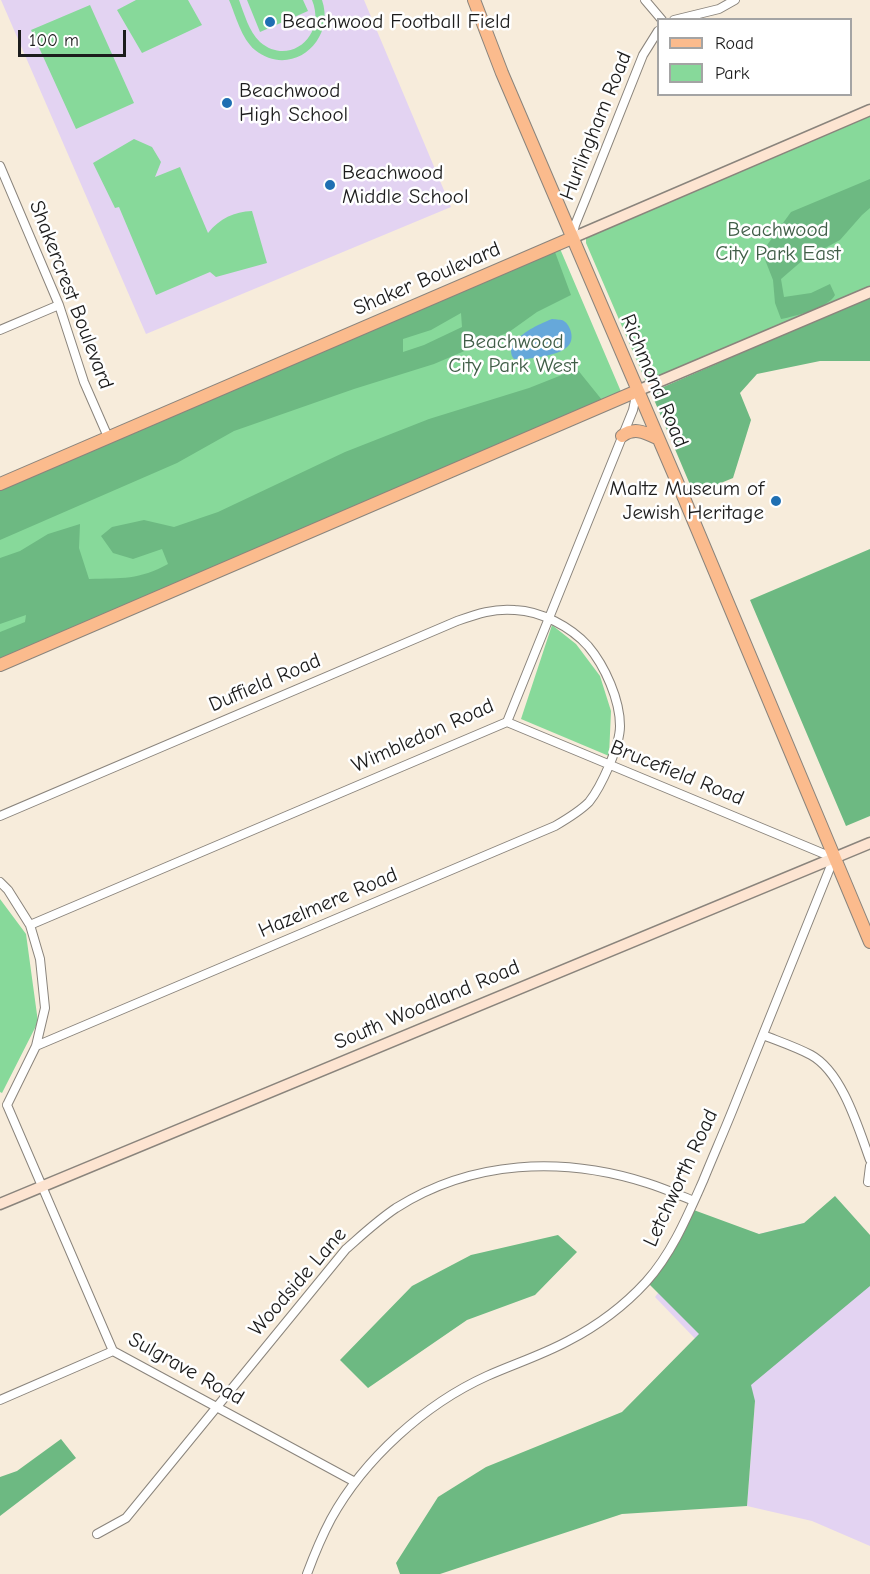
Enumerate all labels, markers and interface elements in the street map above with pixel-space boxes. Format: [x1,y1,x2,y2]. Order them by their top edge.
place label: Beachwood Football Field [282,9,511,35]
marker: Beachwood Football Field [263,15,277,29]
scale bar [21,18,129,56]
legend [657,18,852,96]
text: 100 m [29,30,79,51]
text: Road [715,33,754,54]
street label: Hurlingham Road [555,48,637,204]
text: Park [715,63,749,84]
place label: Beachwood High School [239,78,348,128]
marker: Beachwood High School [220,96,234,110]
place label: Beachwood Middle School [342,160,469,210]
marker: Beachwood Middle School [323,178,337,192]
street label: Shakercrest Boulevard [23,197,119,393]
park label: Beachwood City Park East [715,217,841,267]
street label: Shaker Boulevard [350,237,504,321]
street label: Richmond Road [615,311,693,451]
park label: Beachwood City Park West [448,329,578,379]
place label: Maltz Museum of Jewish Heritage [609,476,764,526]
marker: Maltz Museum of Jewish Heritage [769,494,783,508]
street label: Duffield Road [205,648,325,718]
street label: Wimbledon Road [348,693,498,779]
street label: Brucefield Road [606,735,748,811]
street label: Hazelmere Road [255,862,401,944]
street label: South Woodland Road [331,955,523,1055]
street label: Letchworth Road [638,1105,724,1251]
street label: Woodside Lane [244,1222,352,1342]
street label: Sulgrave Road [124,1327,248,1411]

